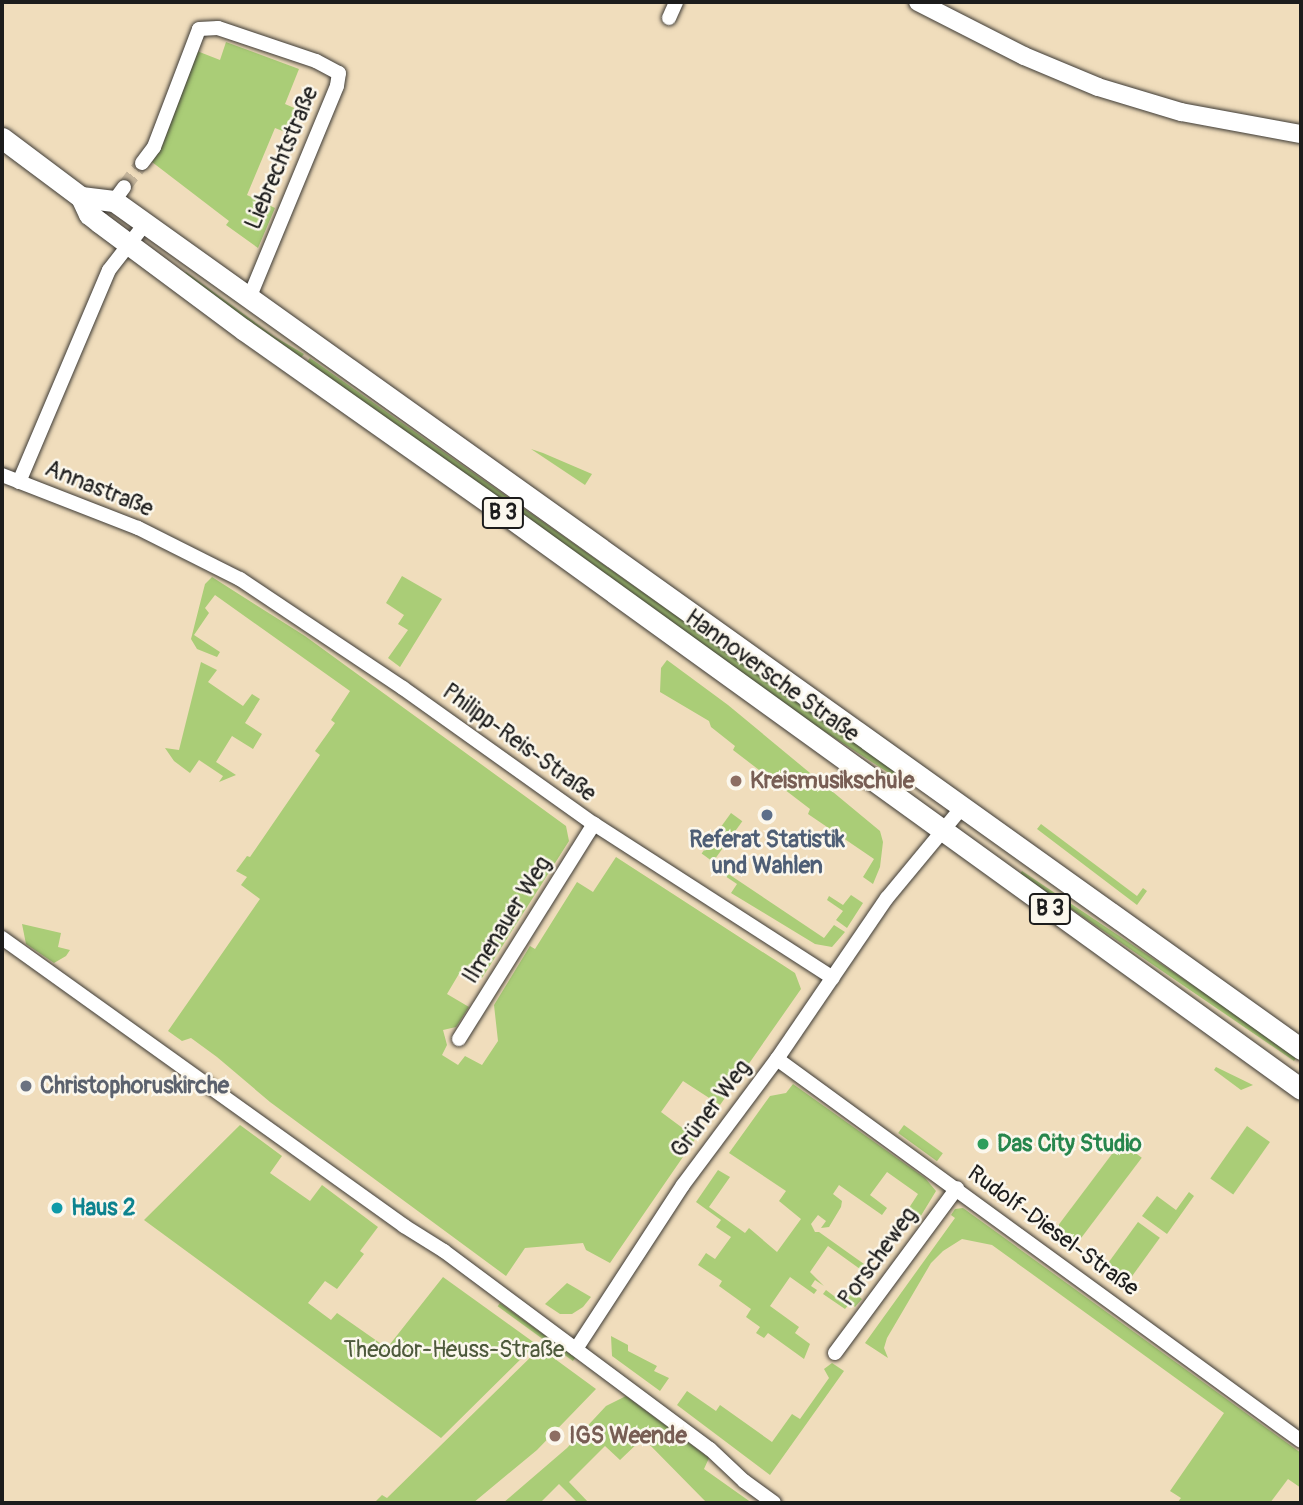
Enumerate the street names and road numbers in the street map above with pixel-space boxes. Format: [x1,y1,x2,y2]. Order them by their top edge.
street label: Liebrechtstraße [239,82,325,234]
street label: Annastraße [41,455,157,523]
road number: B 3 [480,496,526,530]
street label: Hannoversche Straße [680,604,864,748]
street label: Philipp-Reis-Straße [437,678,601,808]
street label: Ilmenauer Weg [457,851,557,989]
road number: B 3 [1027,892,1073,926]
street label: Grüner Weg [665,1055,757,1163]
street label: Rudolf-Diesel-Straße [962,1160,1144,1302]
street label: Porscheweg [833,1202,923,1312]

